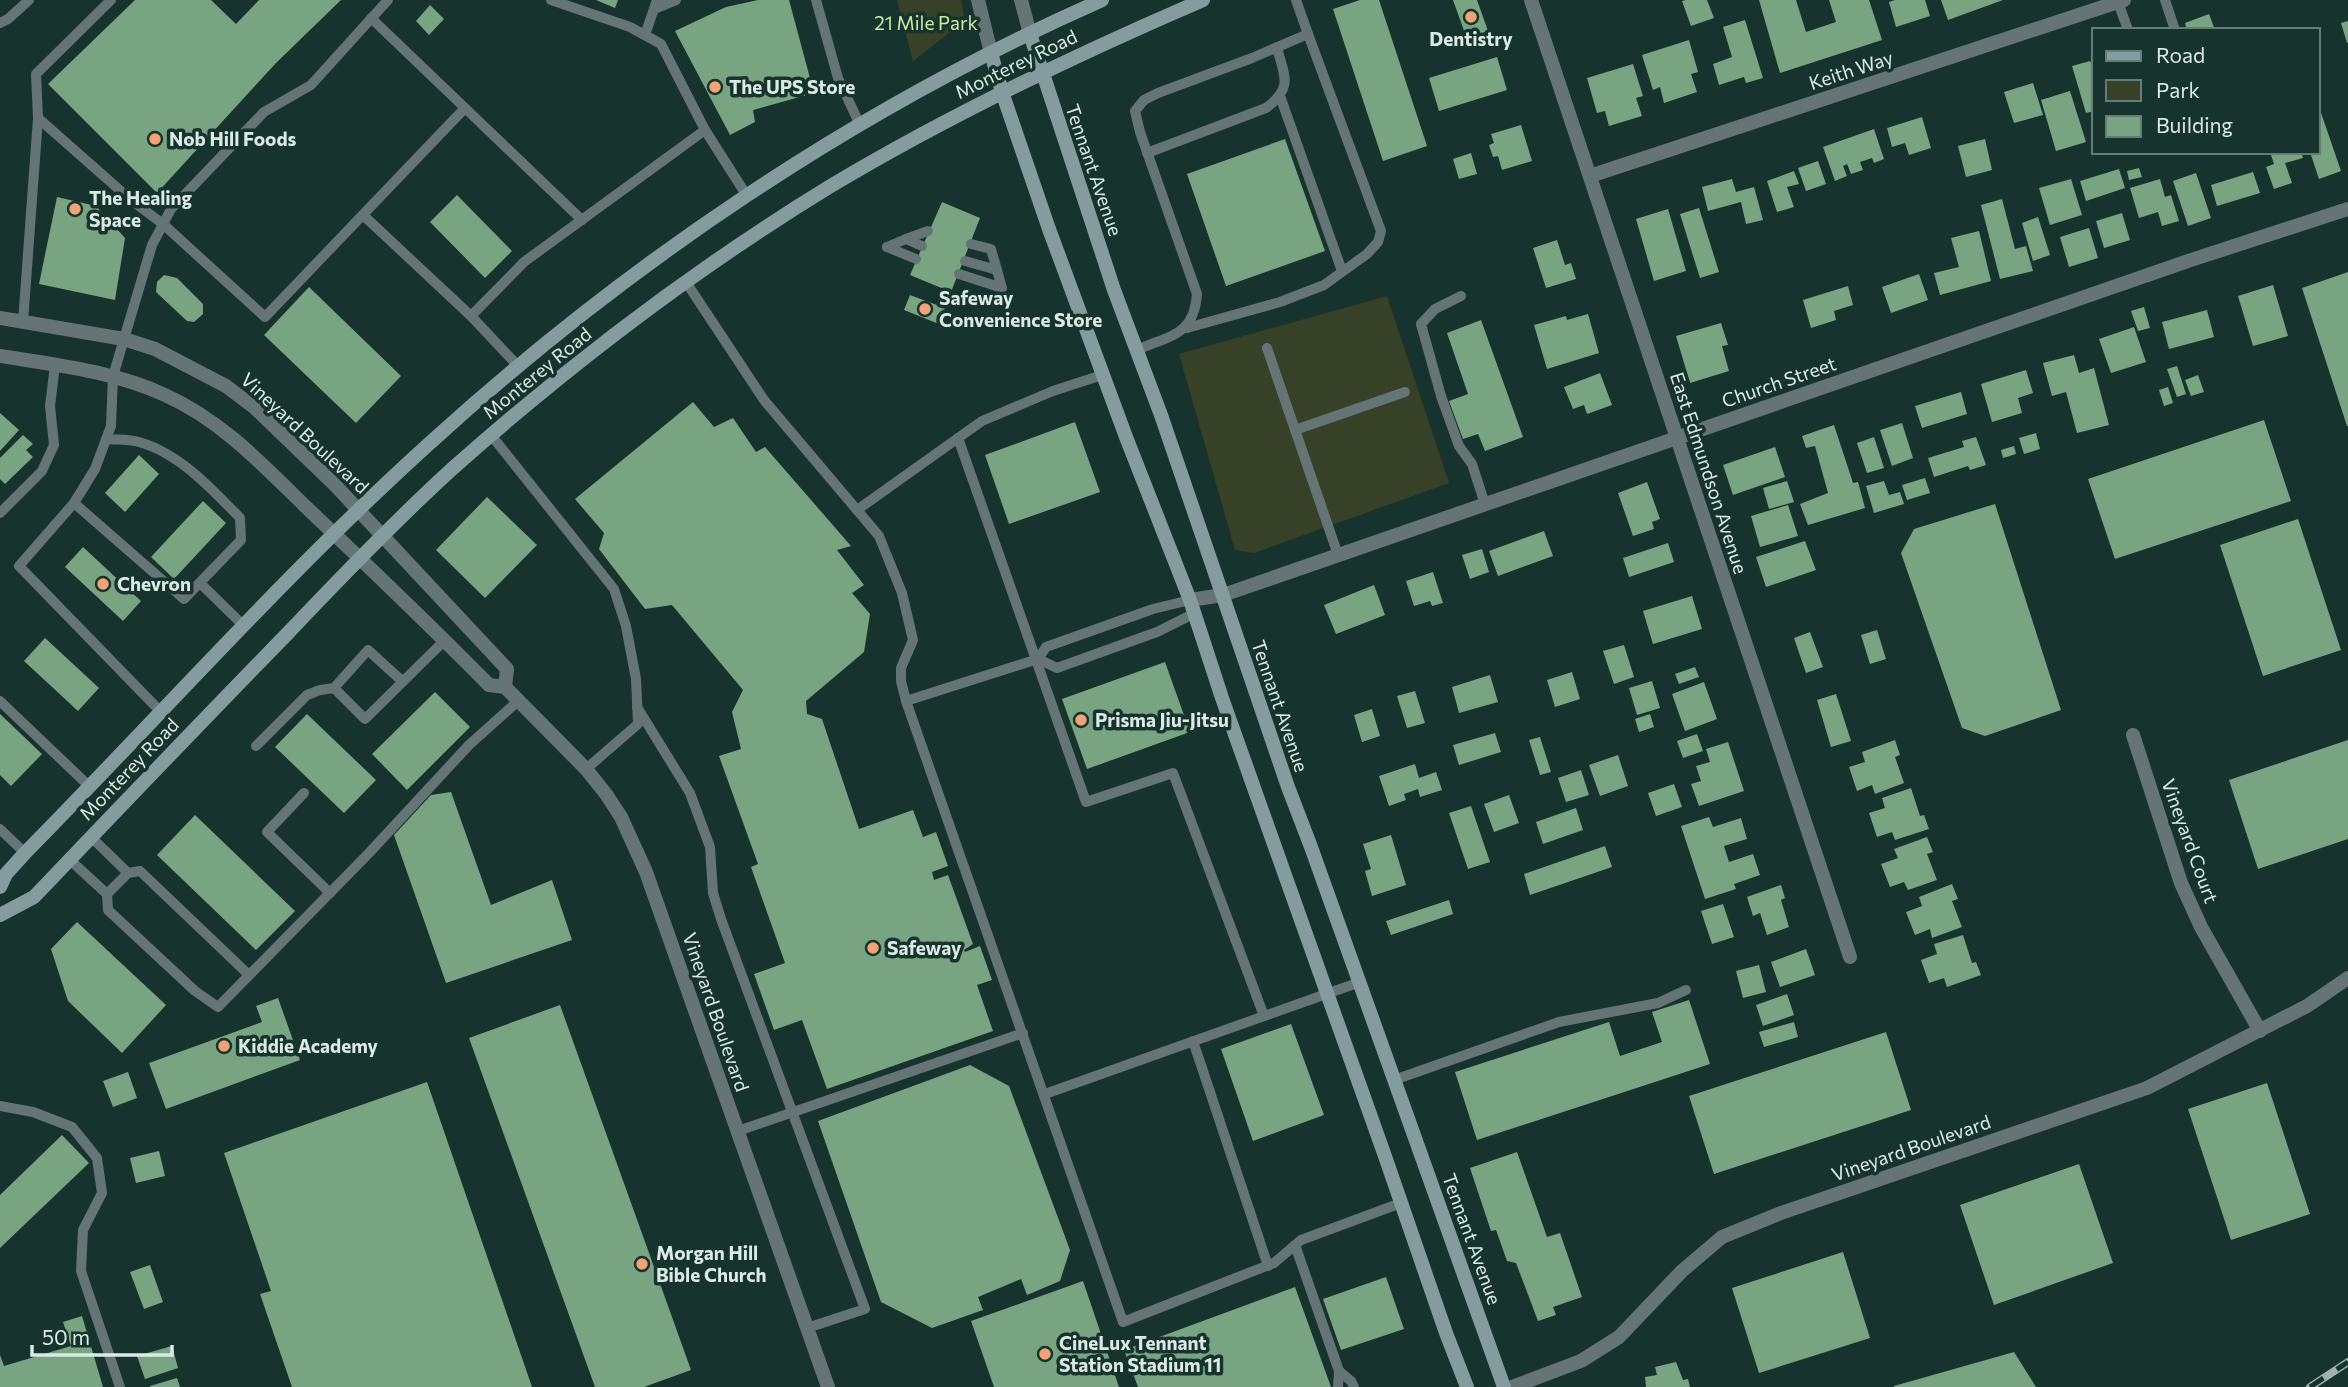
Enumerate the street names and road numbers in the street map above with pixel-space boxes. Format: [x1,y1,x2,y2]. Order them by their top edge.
street label: Monterey Road [951,24,1081,103]
street label: Keith Way [1806,45,1896,94]
street label: Tennant Avenue [1061,101,1128,239]
street label: Monterey Road [478,322,596,423]
street label: Church Street [1719,351,1839,412]
street label: Vineyard Boulevard [237,367,374,498]
street label: East Edmundson Avenue [1666,369,1753,576]
street label: Tennant Avenue [1247,637,1314,775]
street label: Monterey Road [74,713,183,824]
street label: Vineyard Court [2157,776,2224,906]
street label: Vineyard Boulevard [678,929,754,1094]
street label: Vineyard Boulevard [1828,1110,1993,1186]
street label: Tennant Avenue [1438,1170,1507,1308]

